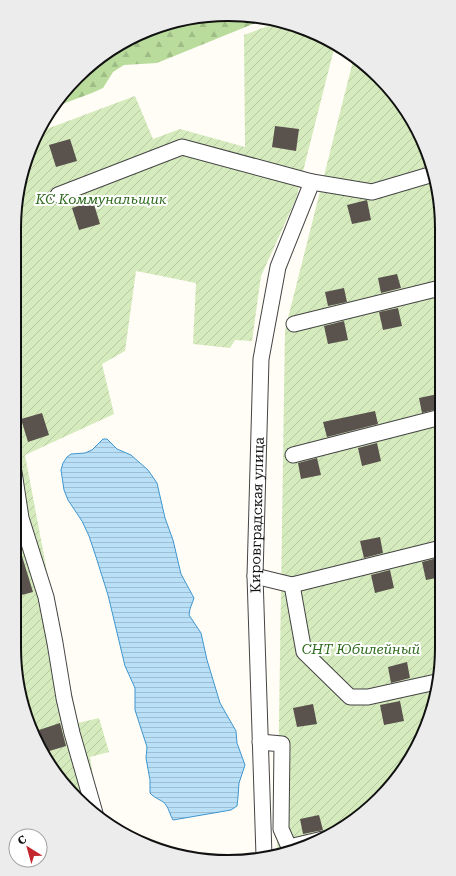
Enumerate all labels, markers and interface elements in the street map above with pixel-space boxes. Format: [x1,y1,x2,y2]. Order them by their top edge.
park label: КС Коммунальщик [34,191,167,207]
street label: Кировградская улица [247,436,267,594]
park label: СНТ Юбилейный [302,641,421,657]
north arrow [8,828,48,868]
text: С [15,833,30,848]

